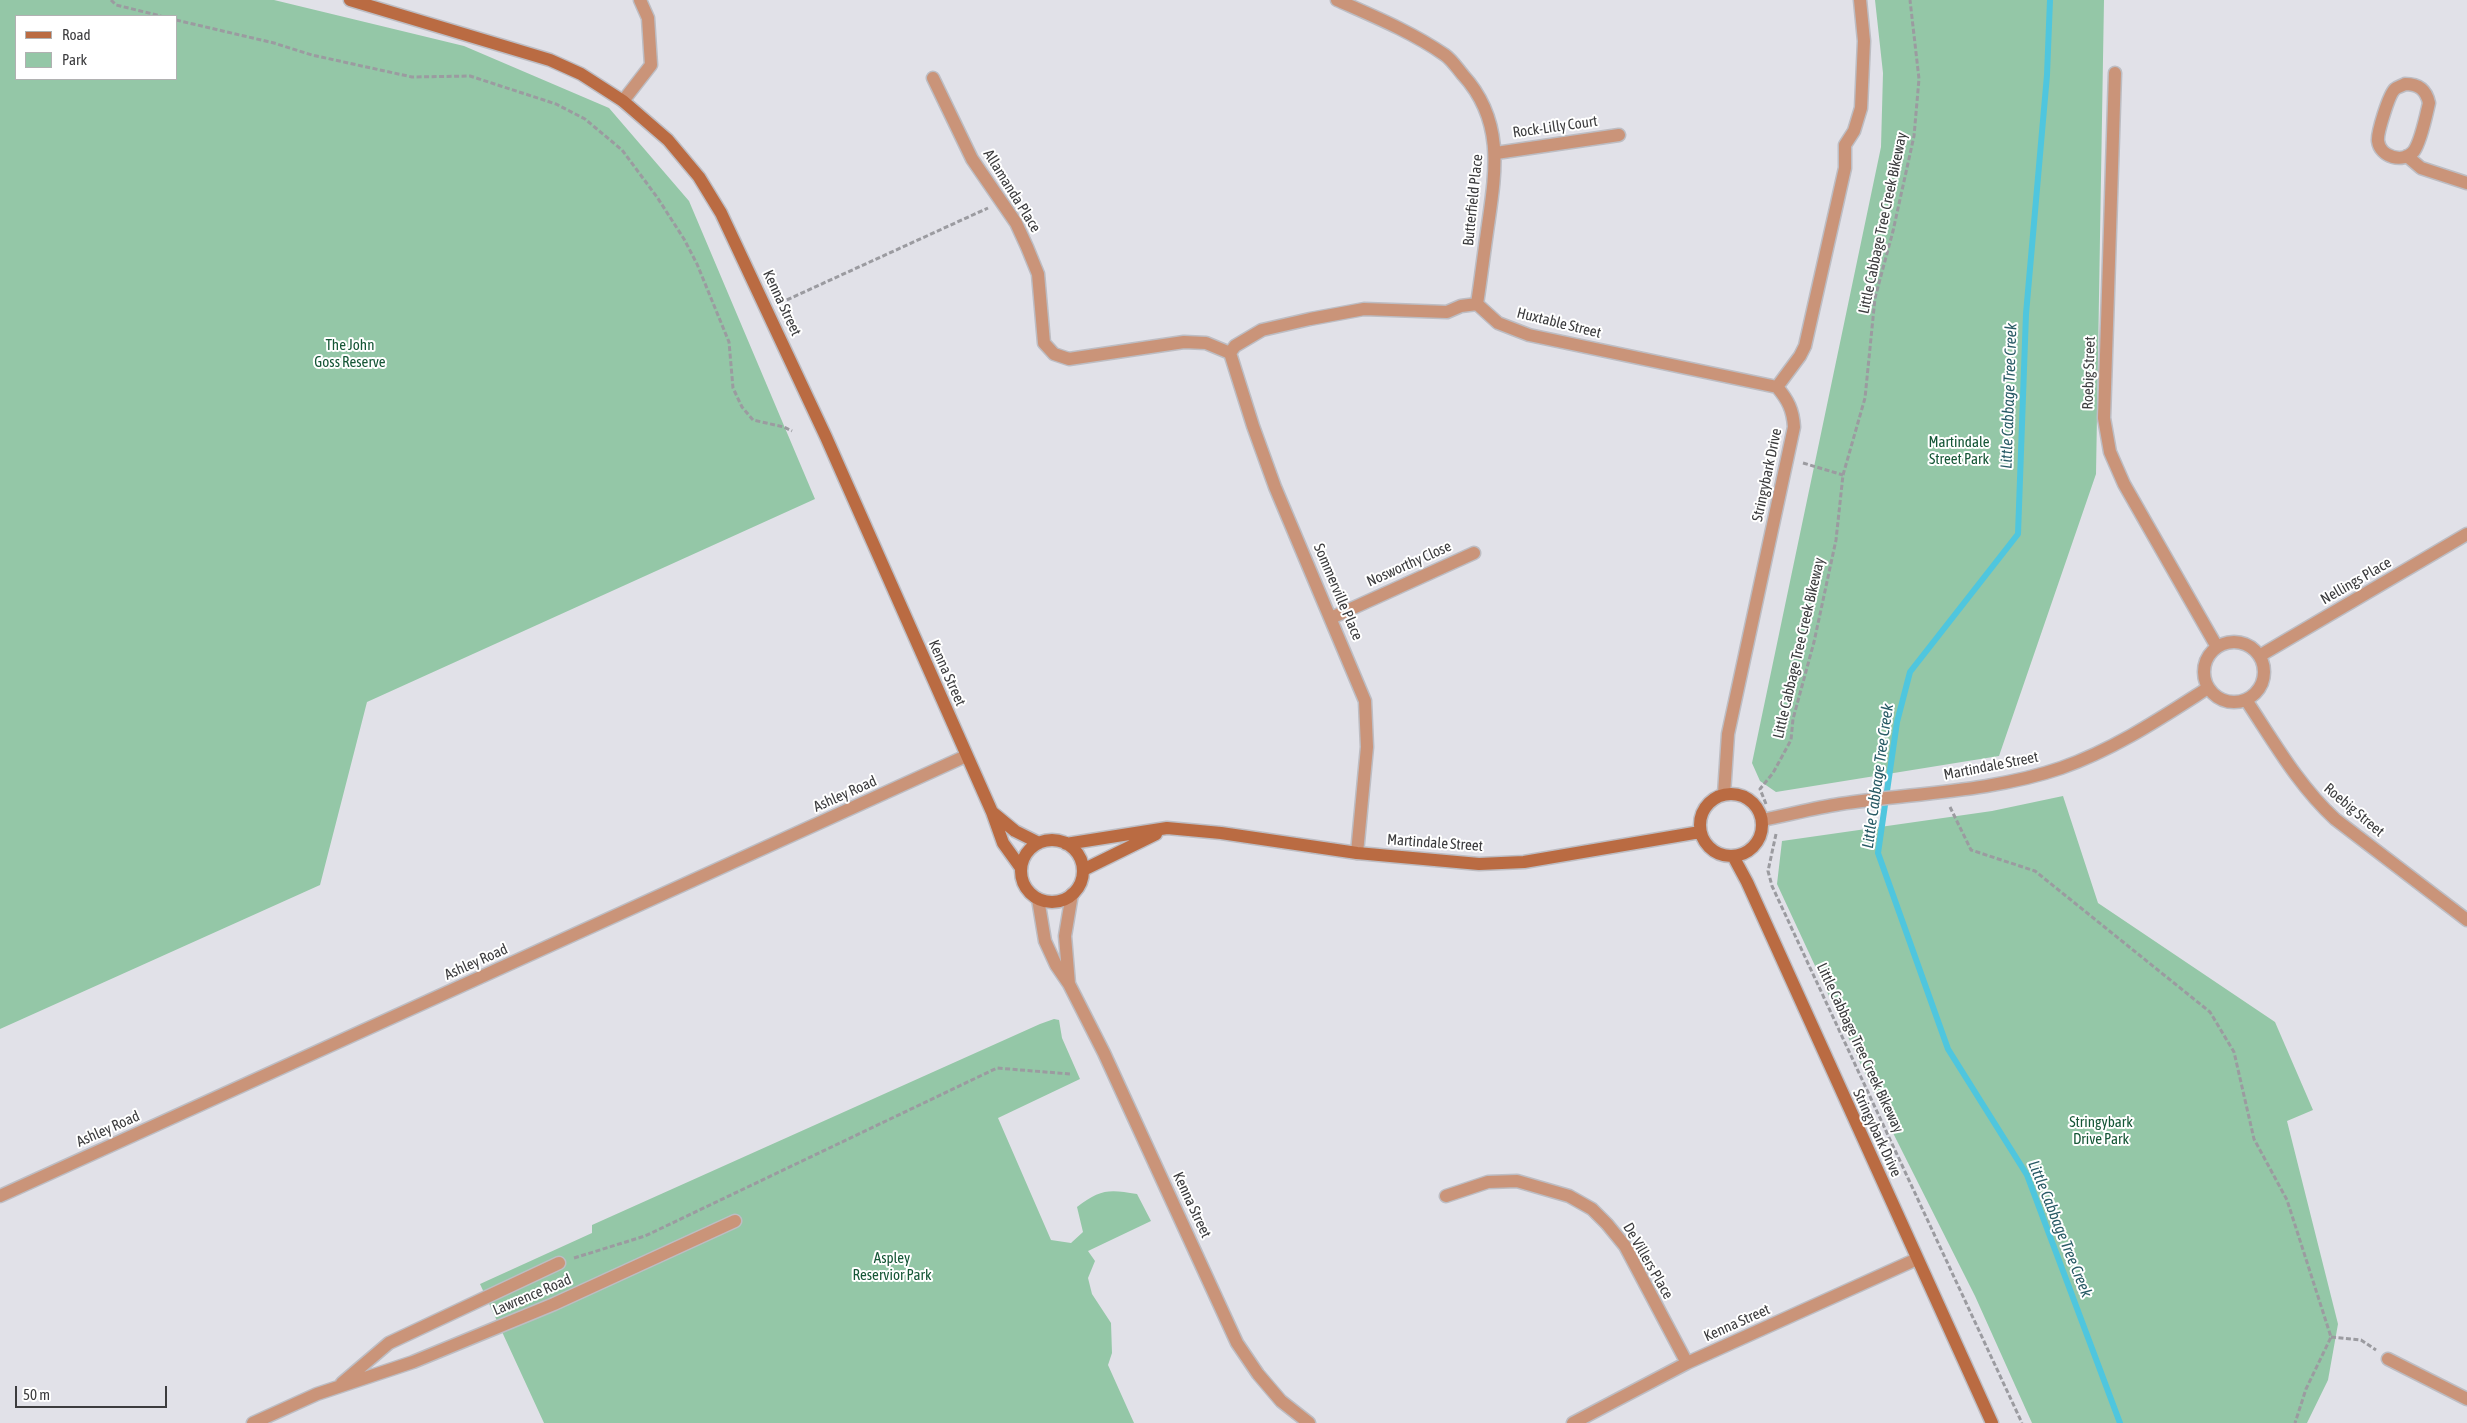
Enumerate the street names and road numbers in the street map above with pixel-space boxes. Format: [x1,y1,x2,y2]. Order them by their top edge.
street label: Rock-Lilly Court [1511,112,1599,142]
street label: Little Cabbage Tree Creek Bikeway [1855,131,1911,315]
street label: Allamanda Place [979,146,1045,236]
street label: Butterfield Place [1459,153,1487,247]
street label: Kenna Street [759,267,805,339]
street label: Huxtable Street [1515,304,1603,342]
street label: Roebig Street [2079,336,2099,410]
street label: Stringybark Drive [1748,427,1786,523]
street label: Nosworthy Close [1364,537,1454,591]
street label: Sommerville Place [1310,541,1366,643]
street label: Nellings Place [2317,554,2395,608]
street label: Little Cabbage Tree Creek Bikeway [1769,556,1829,740]
street label: Kenna Street [924,637,970,709]
street label: Martindale Street [1942,748,2040,784]
street label: Ashley Road [811,772,879,816]
street label: Roebig Street [2320,780,2388,840]
street label: Martindale Street [1386,831,1484,855]
street label: Ashley Road [442,940,510,984]
street label: Little Cabbage Tree Creek Bikeway [1813,960,1907,1136]
street label: Stringybark Drive [1849,1086,1905,1180]
street label: Ashley Road [74,1107,142,1151]
street label: Kenna Street [1169,1169,1215,1241]
street label: De Villers Place [1619,1220,1677,1302]
street label: Lawrence Road [490,1270,574,1320]
street label: Kenna Street [1701,1300,1773,1346]

